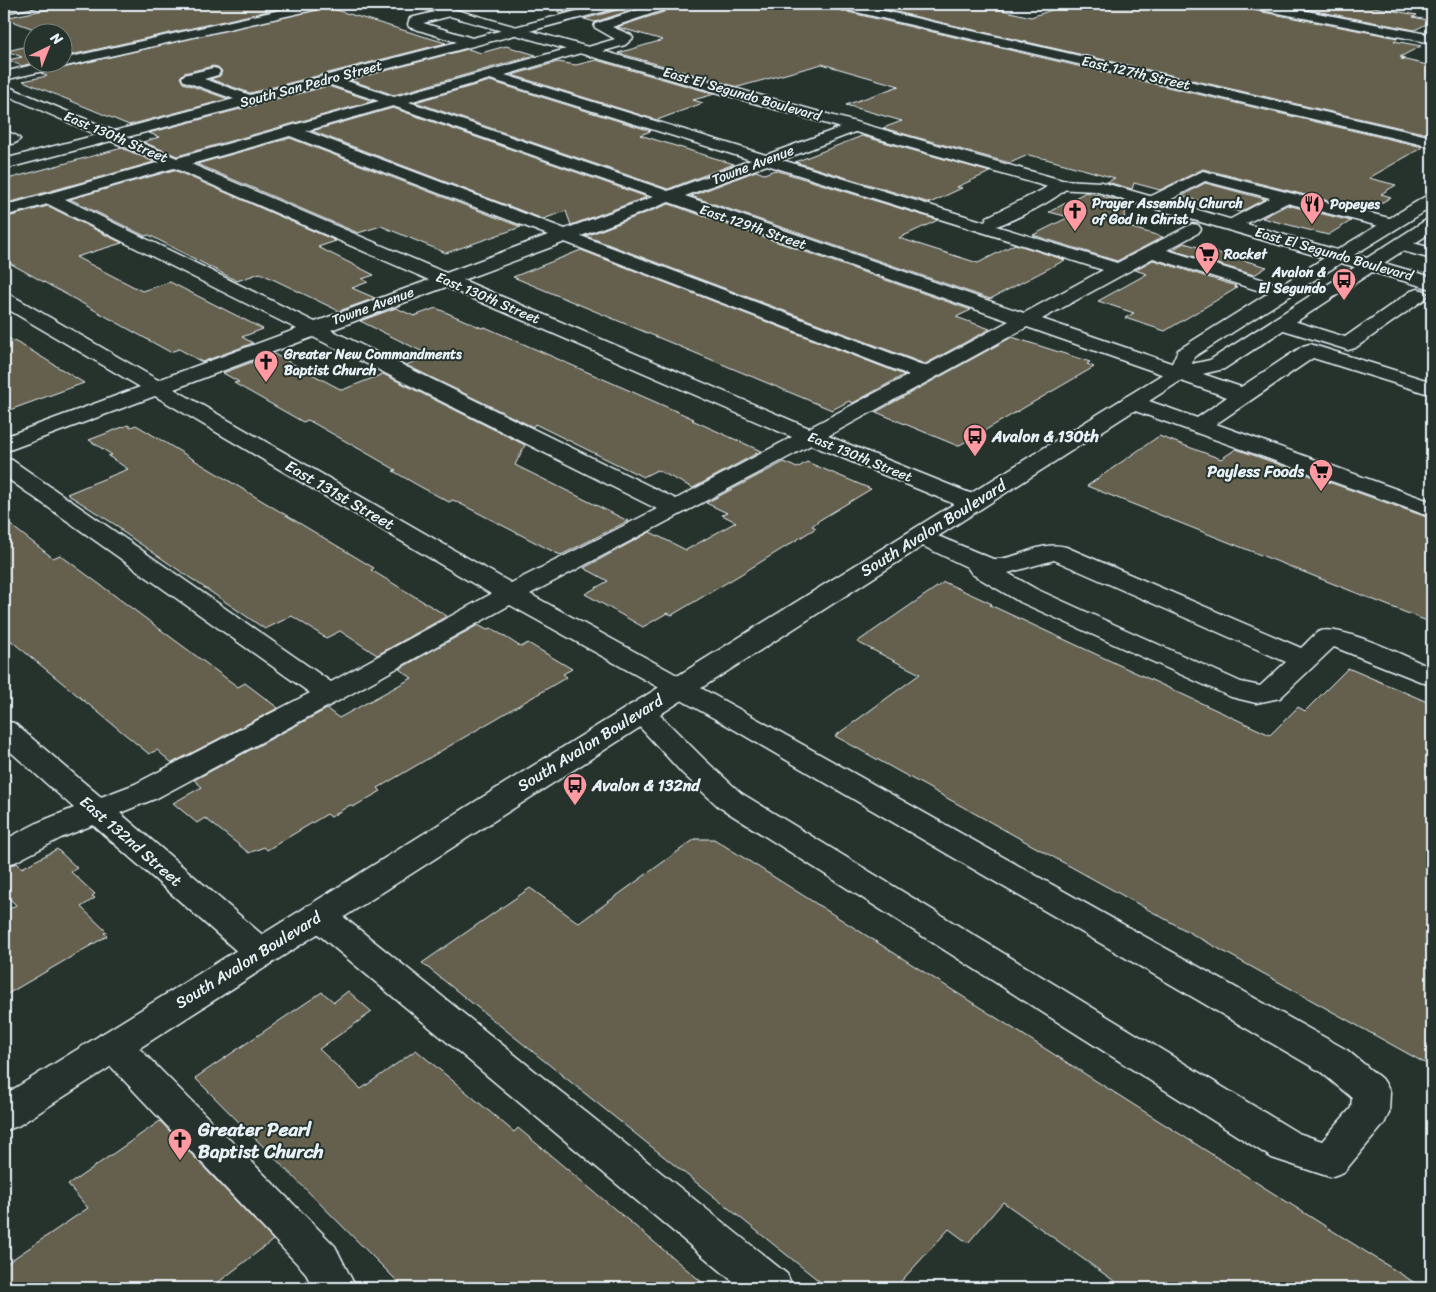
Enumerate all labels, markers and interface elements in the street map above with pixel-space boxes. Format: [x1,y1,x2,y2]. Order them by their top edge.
north arrow [22,22,72,72]
text: N [44,26,69,52]
street label: East 127th Street [1079,48,1193,98]
street label: South San Pedro Street [237,53,385,115]
street label: East El Segundo Boulevard [660,59,825,129]
street label: East 130th Street [60,104,172,170]
street label: Towne Avenue [708,138,798,192]
place label: Prayer Assembly Church of God in Christ [1092,191,1243,232]
restaurant icon: Popeyes [1299,191,1325,225]
place label: Popeyes [1330,192,1380,217]
street label: East 129th Street [696,197,810,257]
church icon: Prayer Assembly Church of God in Christ [1062,198,1088,232]
street label: East El Segundo Boulevard [1252,219,1417,289]
supermarket icon: Rocket [1194,241,1220,275]
place label: Rocket [1223,242,1268,267]
place label: Avalon & El Segundo [1258,260,1326,301]
street label: East 130th Street [432,265,544,331]
bus stop icon: Avalon & El Segundo [1331,267,1357,301]
street label: Towne Avenue [328,279,418,333]
place label: Greater New Commandments Baptist Church [283,342,462,383]
church icon: Greater New Commandments Baptist Church [253,349,279,383]
place label: Avalon & 130th [991,422,1100,451]
bus stop icon: Avalon & 130th [962,423,988,457]
street label: East 130th Street [804,425,916,489]
street label: East 131st Street [280,452,400,538]
place label: Payless Foods [1207,457,1304,486]
supermarket icon: Payless Foods [1308,458,1334,492]
street label: South Avalon Boulevard [854,470,1013,585]
street label: South Avalon Boulevard [511,685,670,800]
place label: Avalon & 132nd [591,771,701,800]
bus stop icon: Avalon & 132nd [562,772,588,806]
street label: East 132nd Street [73,788,189,894]
street label: South Avalon Boulevard [169,902,328,1017]
place label: Greater Pearl Baptist Church [197,1113,323,1168]
church icon: Greater Pearl Baptist Church [167,1127,193,1161]

